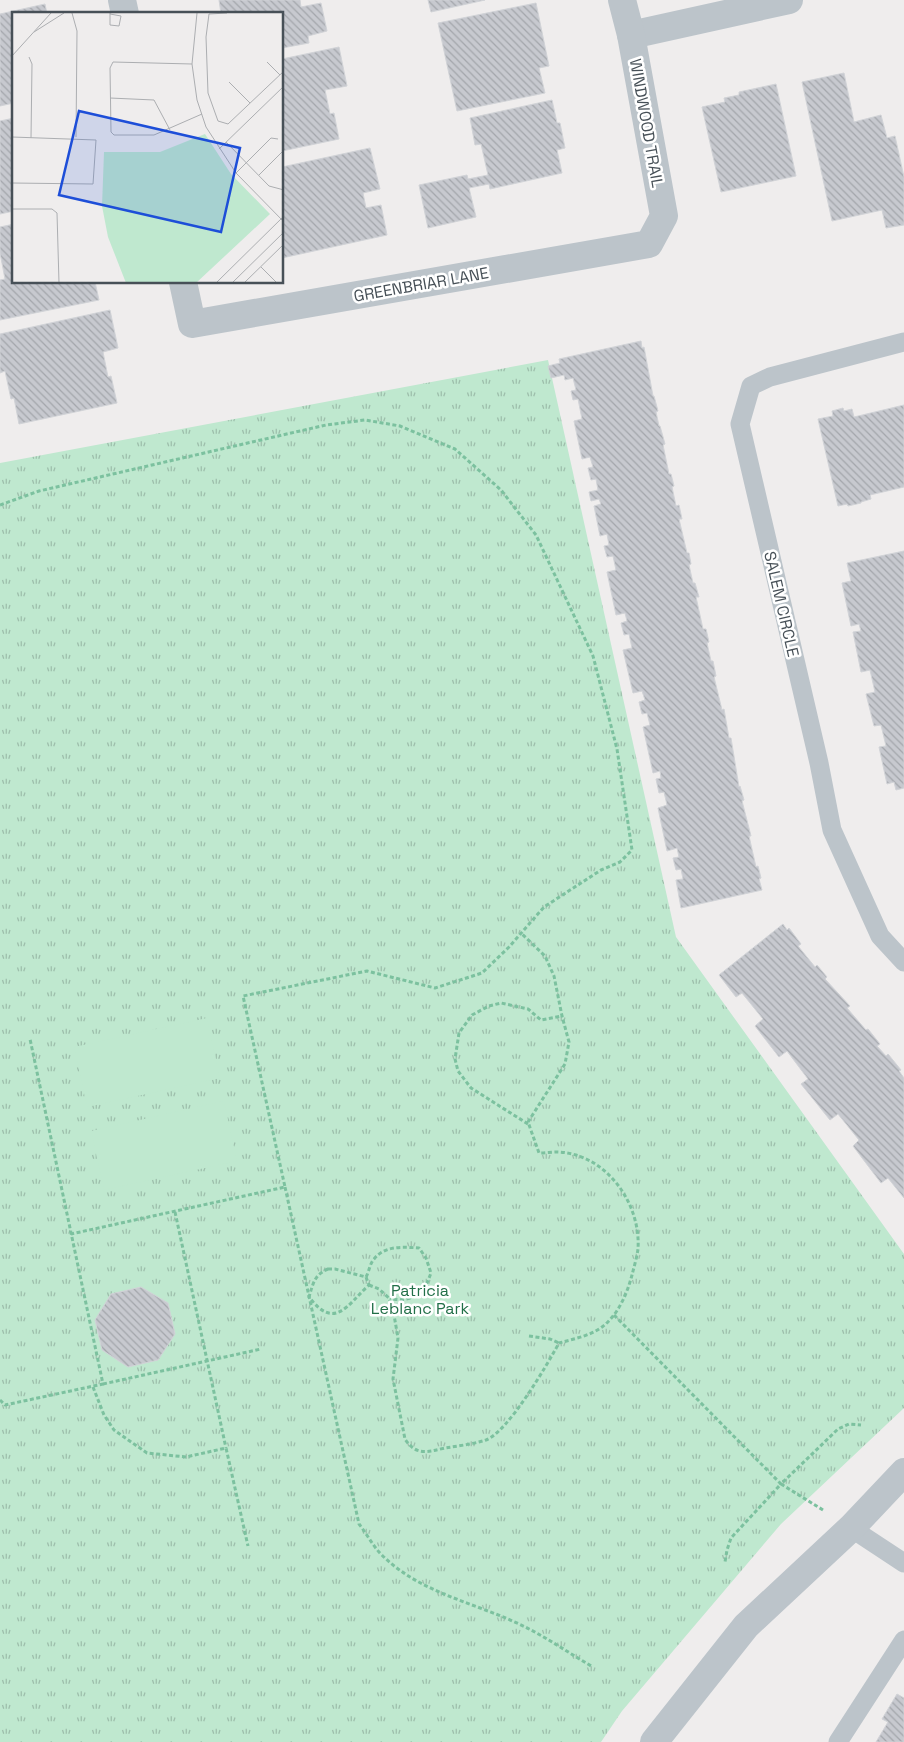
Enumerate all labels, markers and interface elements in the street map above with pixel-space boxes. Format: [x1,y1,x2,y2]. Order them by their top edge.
inset map [12,12,284,284]
street label: WINDWOOD TRAIL [625,57,668,189]
street label: GREENBRIAR LANE [352,262,490,307]
street label: SALEM CIRCLE [759,549,804,659]
park label: Patricia Leblanc Park [371,1280,470,1319]

